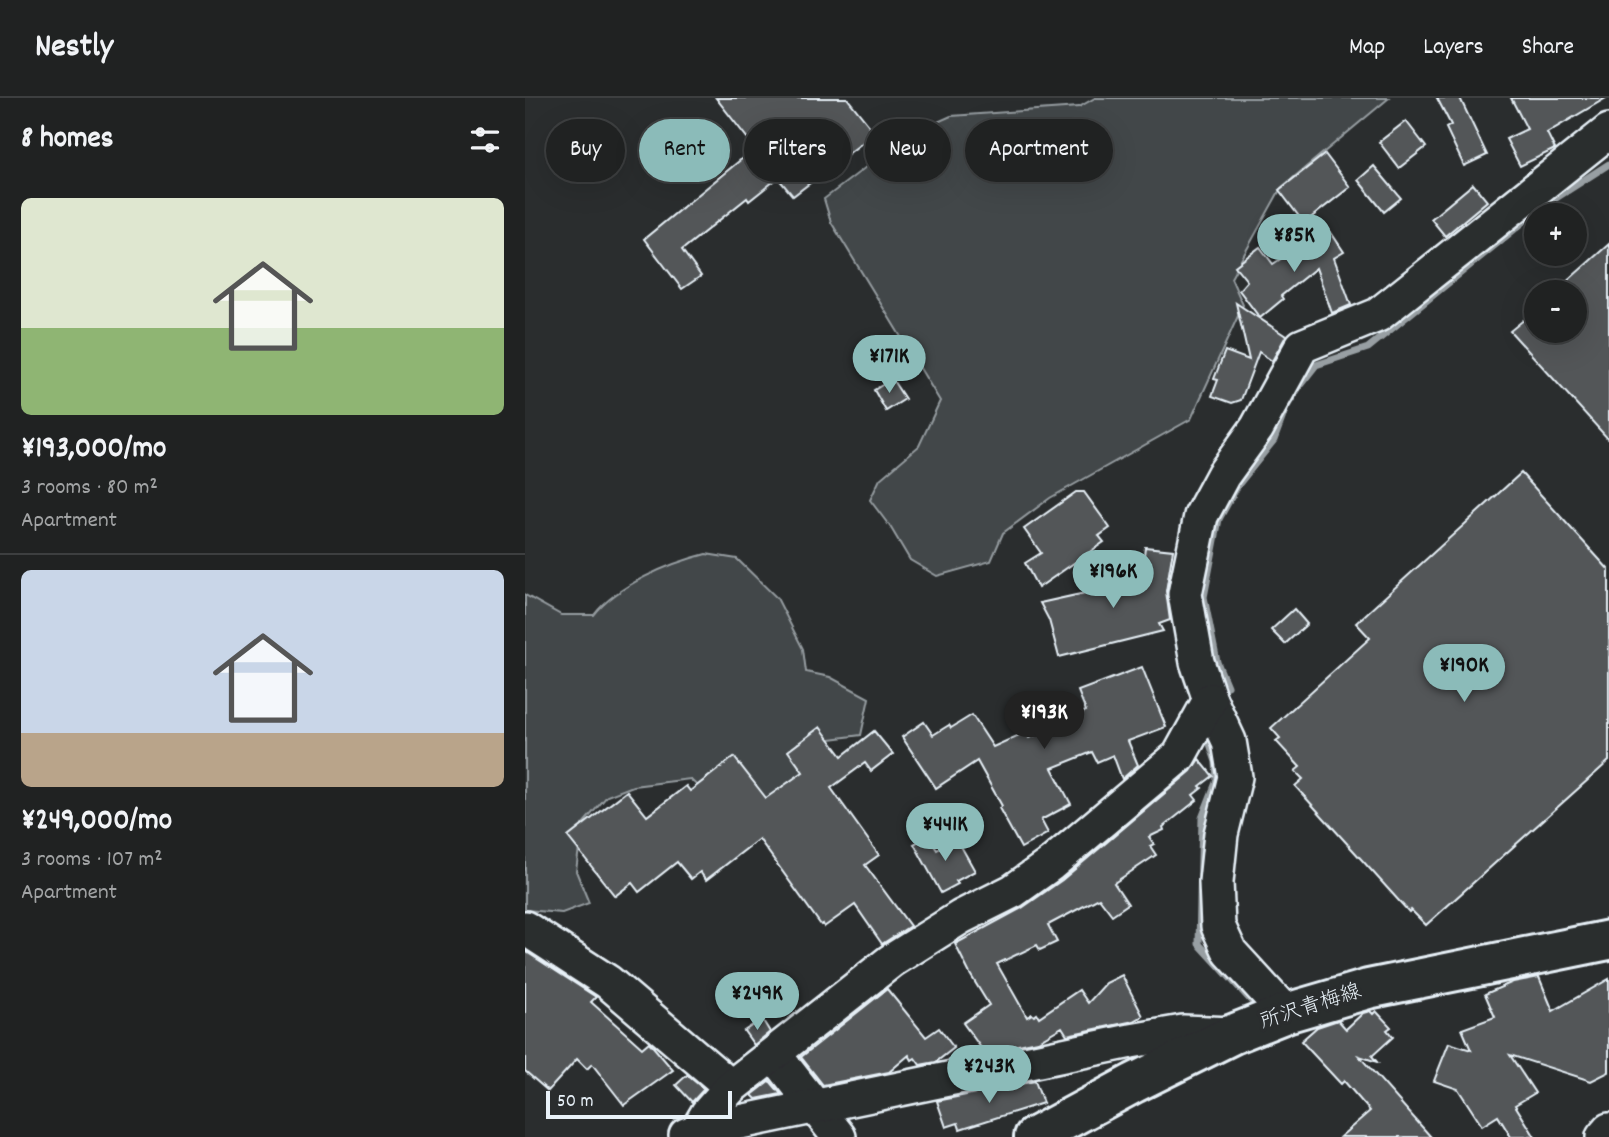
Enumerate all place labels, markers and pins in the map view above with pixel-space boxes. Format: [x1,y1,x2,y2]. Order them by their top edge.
pin: ¥85K [1253,214,1335,274]
pin: ¥171K [840,336,938,395]
pin: ¥196K [1064,550,1162,610]
pin: ¥190K [1415,644,1513,704]
pin: ¥193K [995,692,1093,751]
pin: ¥441K [896,804,994,863]
pin: ¥249K [708,972,806,1032]
pin: ¥243K [940,1046,1038,1105]

